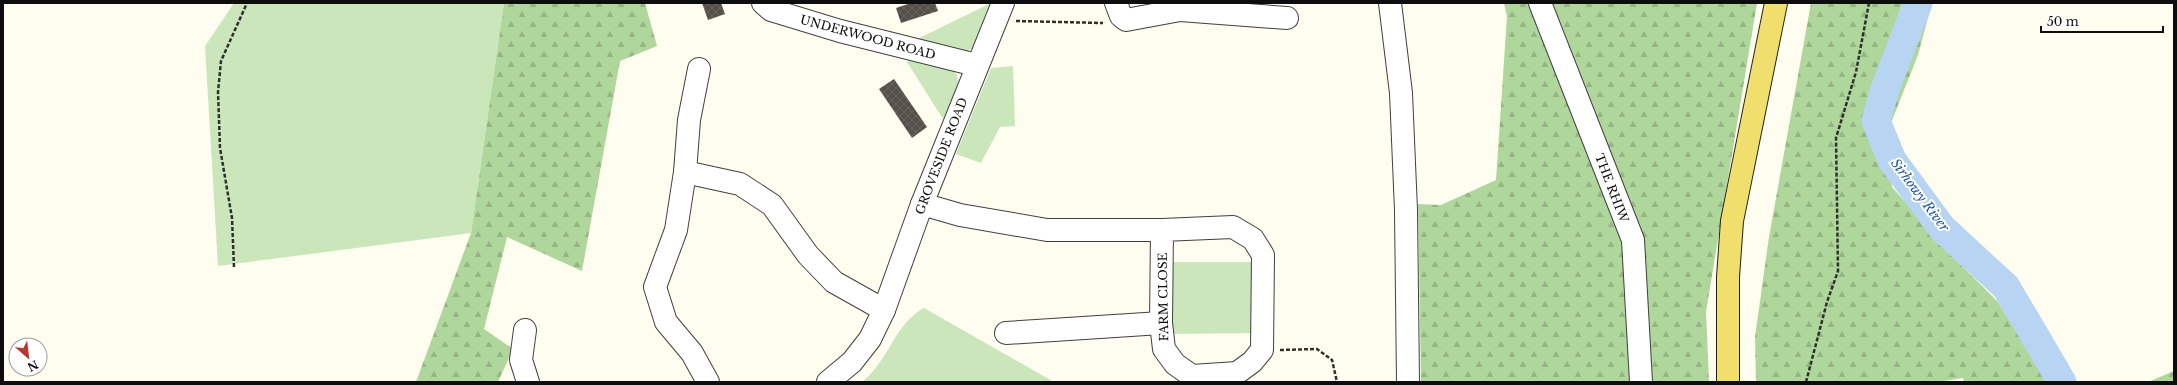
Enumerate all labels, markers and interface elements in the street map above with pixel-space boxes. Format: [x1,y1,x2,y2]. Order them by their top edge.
scale bar [2041,8,2163,34]
street label: UNDERWOOD ROAD [799,12,937,62]
text: 50 m [2047,14,2079,29]
street label: GROVESIDE ROAD [912,95,970,217]
street label: THE RHIW [1592,151,1632,225]
water label: Sirhowy River [1887,155,1954,236]
street label: FARM CLOSE [1155,252,1171,341]
north arrow [8,337,48,377]
text: N [24,357,41,375]

